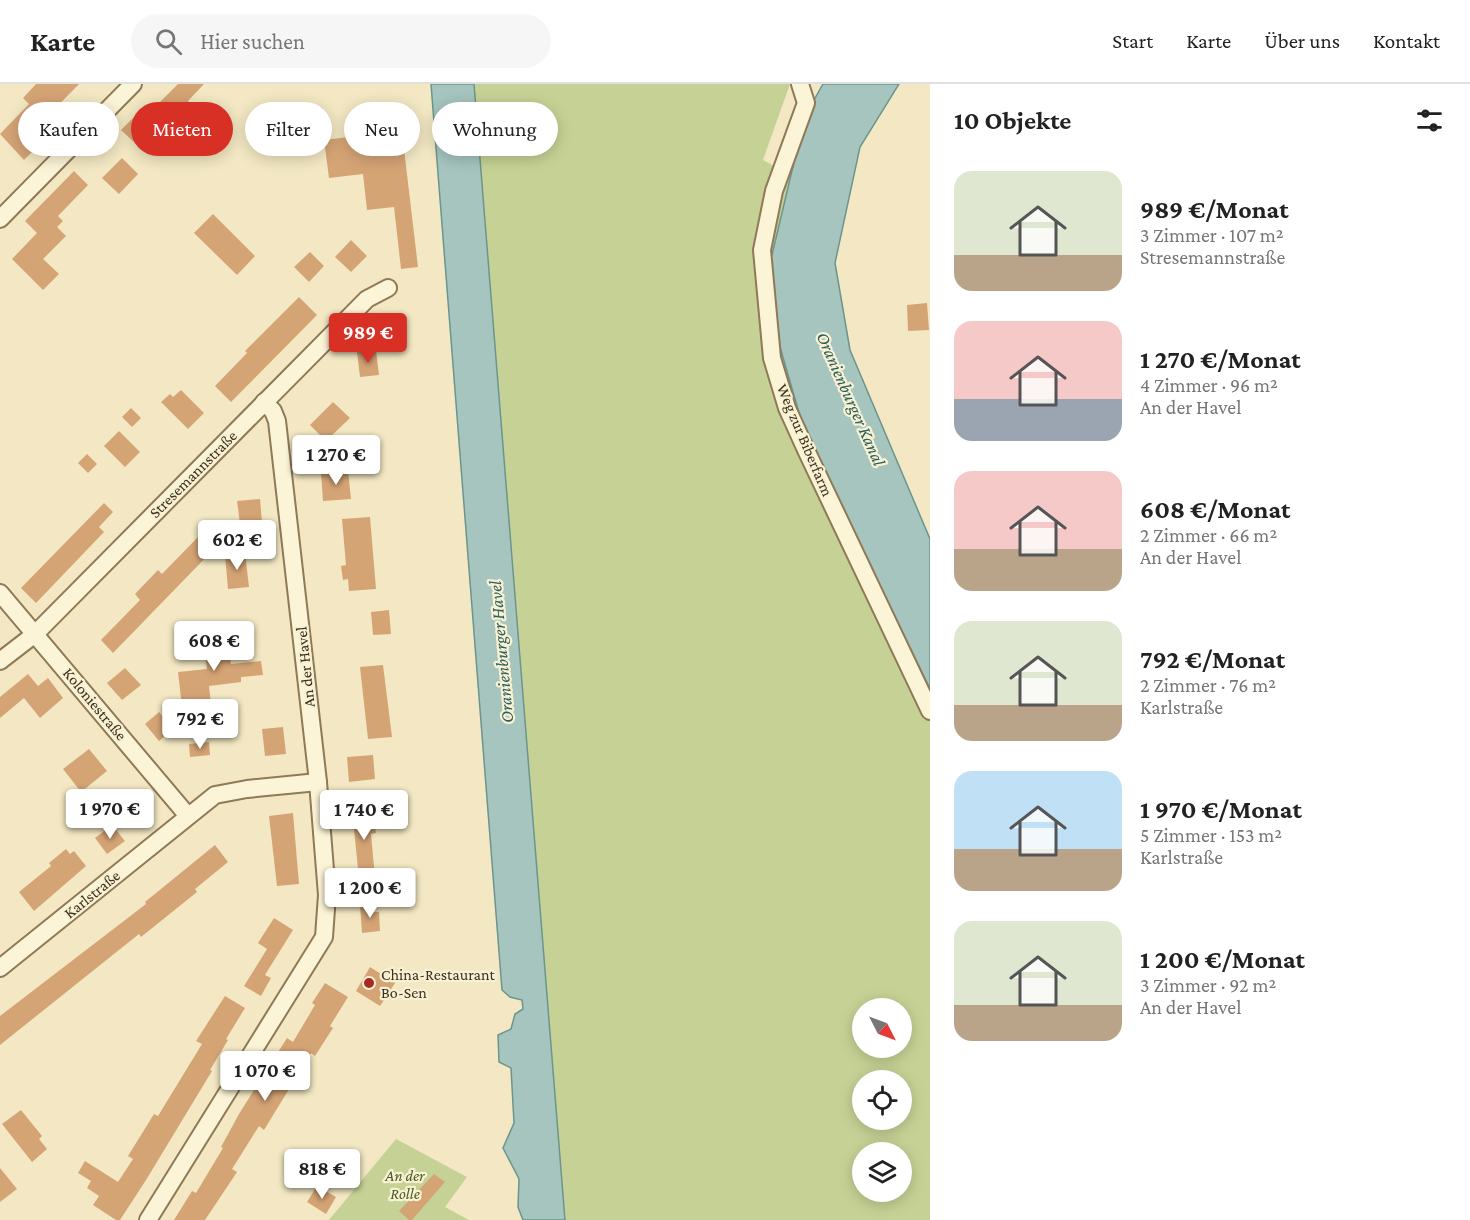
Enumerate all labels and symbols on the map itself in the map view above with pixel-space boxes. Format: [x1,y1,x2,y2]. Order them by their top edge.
pin: 989 € [326,313,410,364]
water label: Oranienburger Kanal [813,329,890,470]
street label: Weg zur Biberfarm [773,381,836,499]
street label: Stresemannstraße [146,427,240,521]
pin: 1 270 € [281,435,391,486]
pin: 602 € [195,520,279,571]
water label: Oranienburger Havel [485,579,517,724]
pin: 608 € [172,621,256,672]
street label: An der Havel [292,626,318,708]
street label: Koloniestraße [60,664,130,744]
pin: 792 € [158,699,242,750]
pin: 1 970 € [55,789,165,840]
pin: 1 740 € [309,790,419,841]
street label: Karlstraße [61,866,123,922]
pin: 1 200 € [315,868,425,919]
place label: China-Restaurant Bo-Sen [381,966,496,1001]
marker: China-Restaurant Bo-Sen [362,976,376,990]
north arrow [852,998,912,1058]
pin: 1 070 € [210,1051,320,1102]
pin: 818 € [280,1149,364,1200]
park label: An der Rolle [384,1167,425,1202]

